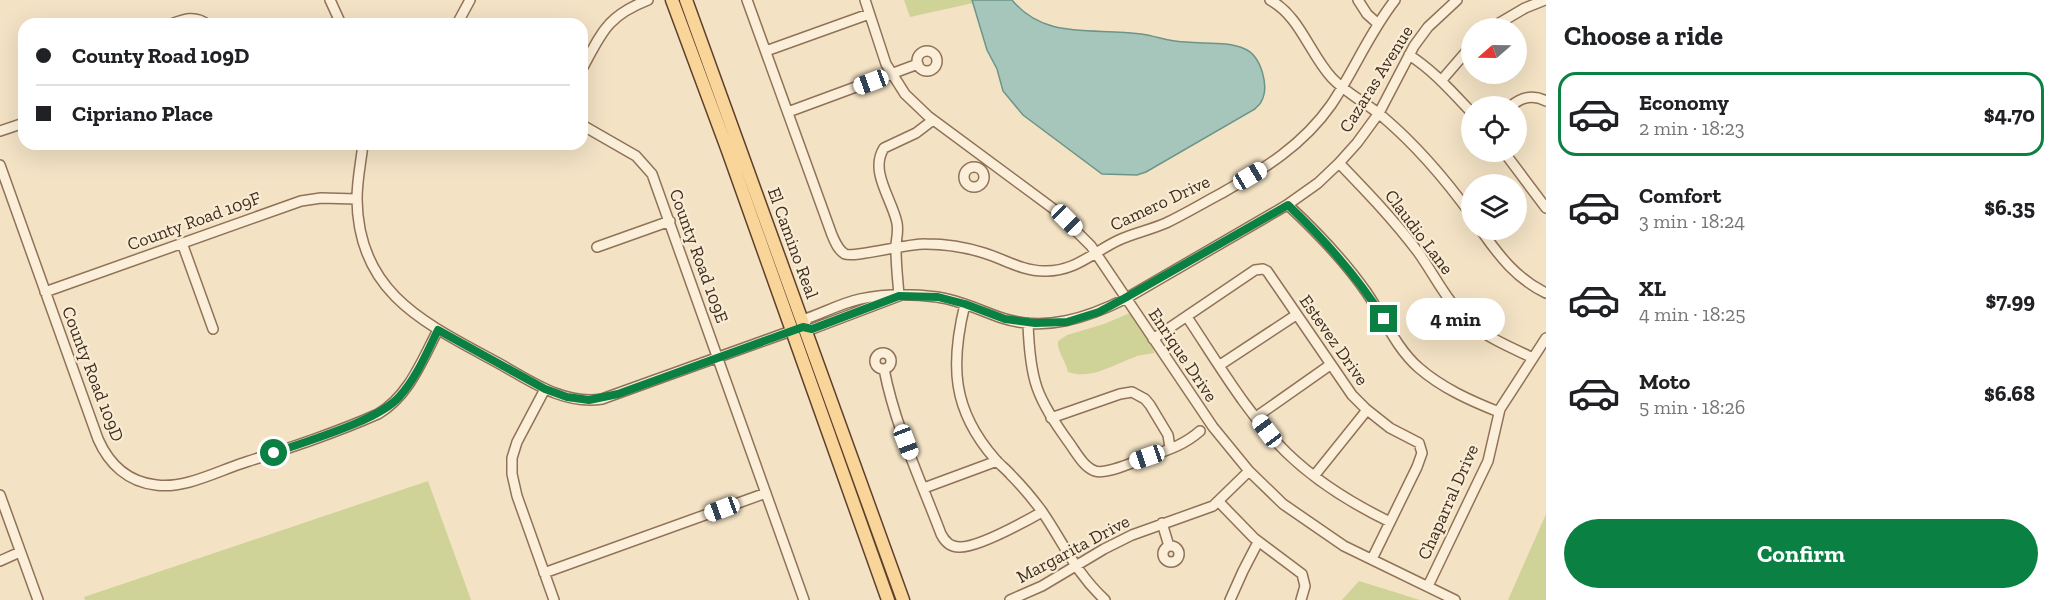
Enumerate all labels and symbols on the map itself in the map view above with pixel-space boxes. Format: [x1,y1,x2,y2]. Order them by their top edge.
north arrow [1461,18,1527,84]
street label: Cazaras Avenue [1334,21,1418,137]
car [851,67,891,97]
car [1230,159,1270,193]
street label: Camero Drive [1107,170,1213,236]
street label: El Camino Real [763,184,823,302]
street label: Claudio Lane [1380,185,1458,279]
street label: County Road 109E [665,186,733,326]
street label: County Road 109F [124,187,264,255]
car [1048,201,1086,239]
street label: Estevez Drive [1295,291,1373,389]
callout: 4 min [1405,298,1504,340]
street label: County Road 109D [57,303,129,445]
street label: Enrique Drive [1144,304,1222,406]
route end [1370,305,1397,332]
car [1249,411,1285,451]
car [891,422,921,462]
route start [260,439,287,466]
street label: Chaparral Drive [1413,441,1483,563]
car [1127,443,1167,471]
car [702,494,742,524]
street label: Margarita Drive [1013,510,1133,588]

